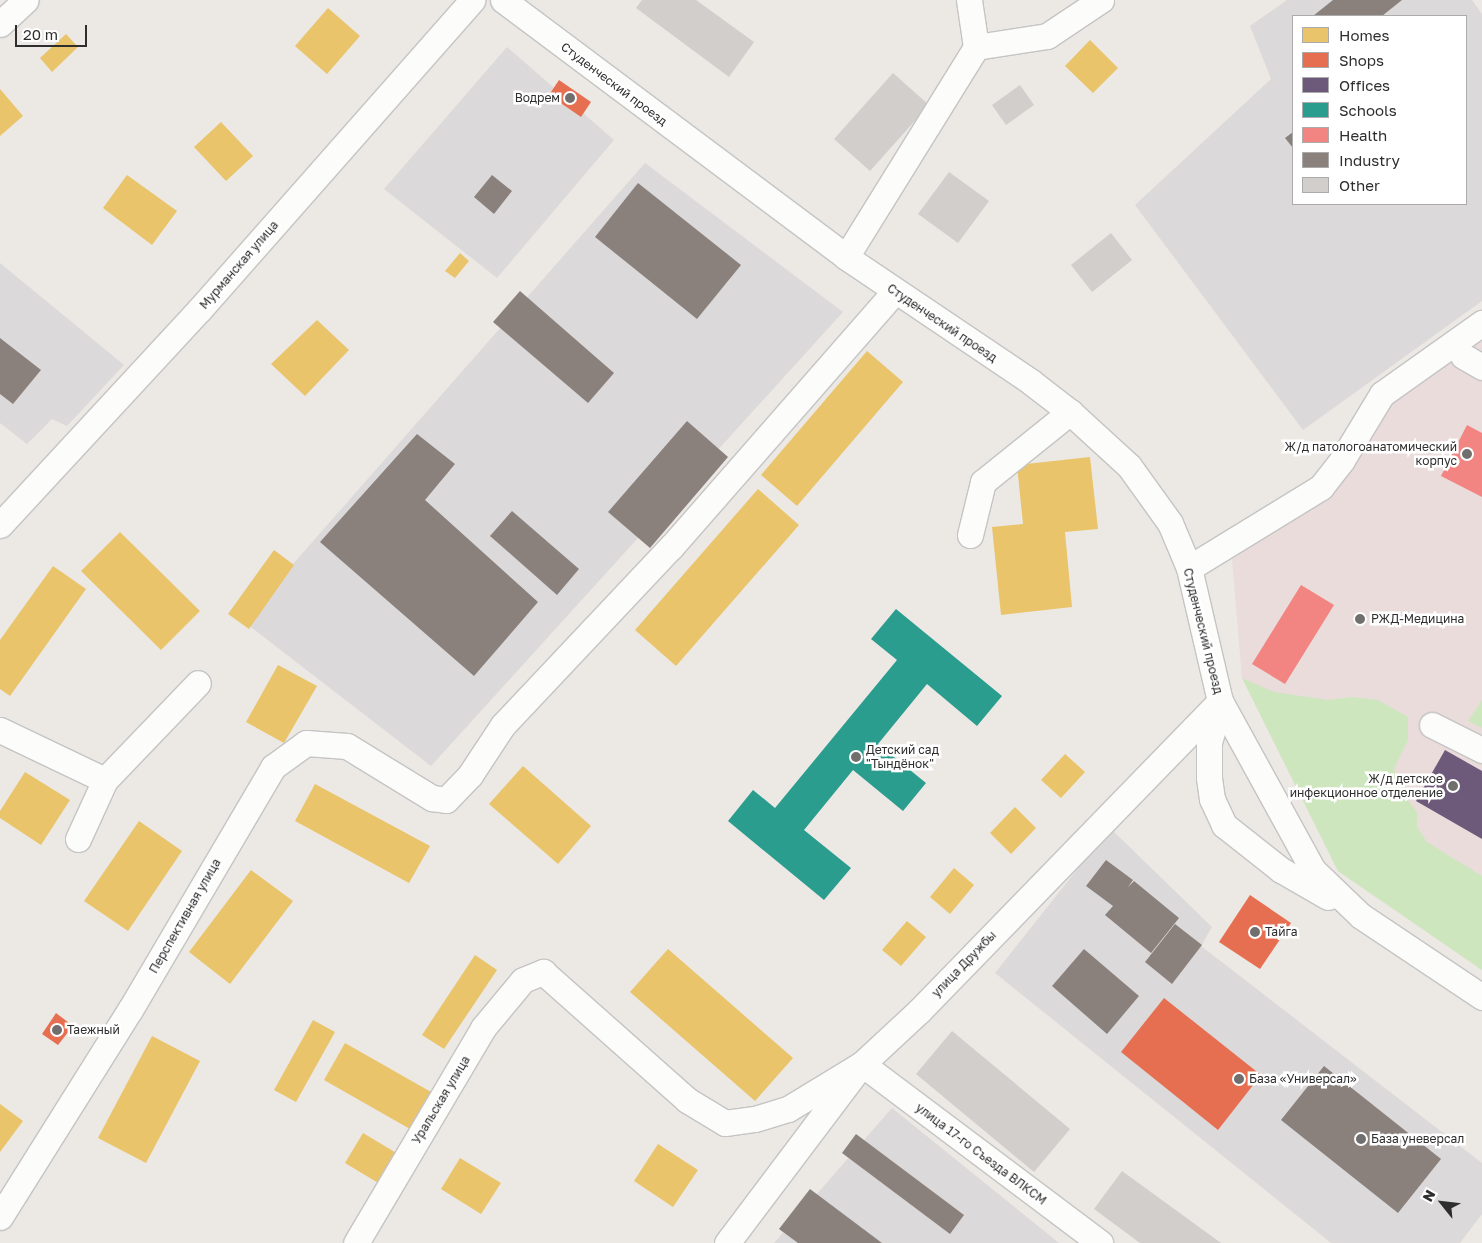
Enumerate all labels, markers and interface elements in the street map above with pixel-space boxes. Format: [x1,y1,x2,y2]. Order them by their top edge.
scale bar [18,15,90,47]
legend [1292,15,1467,205]
text: 20 m [23,25,58,43]
text: Homes [1339,26,1389,44]
street label: Студенческий проезд [558,39,670,129]
text: Shops [1339,51,1384,69]
text: Offices [1339,76,1390,94]
place label: Водрем [515,91,560,105]
marker: Водрем [564,92,576,104]
text: Schools [1339,101,1397,119]
text: Health [1339,126,1387,144]
text: Industry [1339,151,1400,169]
text: Other [1339,176,1380,194]
street label: Мурманская улица [197,218,281,312]
street label: Студенческий проезд [884,281,1000,365]
place label: Ж/д патологоанатомический корпус [1285,440,1457,468]
marker: Ж/д патологоанатомический корпус [1461,448,1473,460]
street label: Студенческий проезд [1180,567,1226,695]
marker: РЖД-Медицина [1353,612,1367,626]
place label: РЖД-Медицина [1371,612,1464,626]
place label: Детский сад "Тындёнок" [866,743,939,771]
marker: Детский сад "Тындёнок" [850,751,862,763]
place label: Ж/д детское инфекционное отделение [1290,772,1443,800]
marker: Ж/д детское инфекционное отделение [1447,780,1459,792]
street label: Перспективная улица [146,856,224,976]
place label: Тайга [1265,925,1298,939]
marker: Тайга [1249,926,1261,938]
street label: улица Дружбы [929,928,999,1000]
place label: Таежный [67,1023,120,1037]
marker: Таежный [51,1024,63,1036]
street label: Уральская улица [409,1053,473,1147]
place label: База «Универсал» [1249,1072,1357,1086]
marker: База «Универсал» [1233,1073,1245,1085]
street label: улица 17-го Съезда ВЛКСМ [913,1100,1049,1208]
place label: База уневерсал [1371,1132,1464,1146]
marker: База уневерсал [1355,1133,1367,1145]
north arrow [1417,1178,1467,1228]
text: N [1418,1187,1438,1204]

